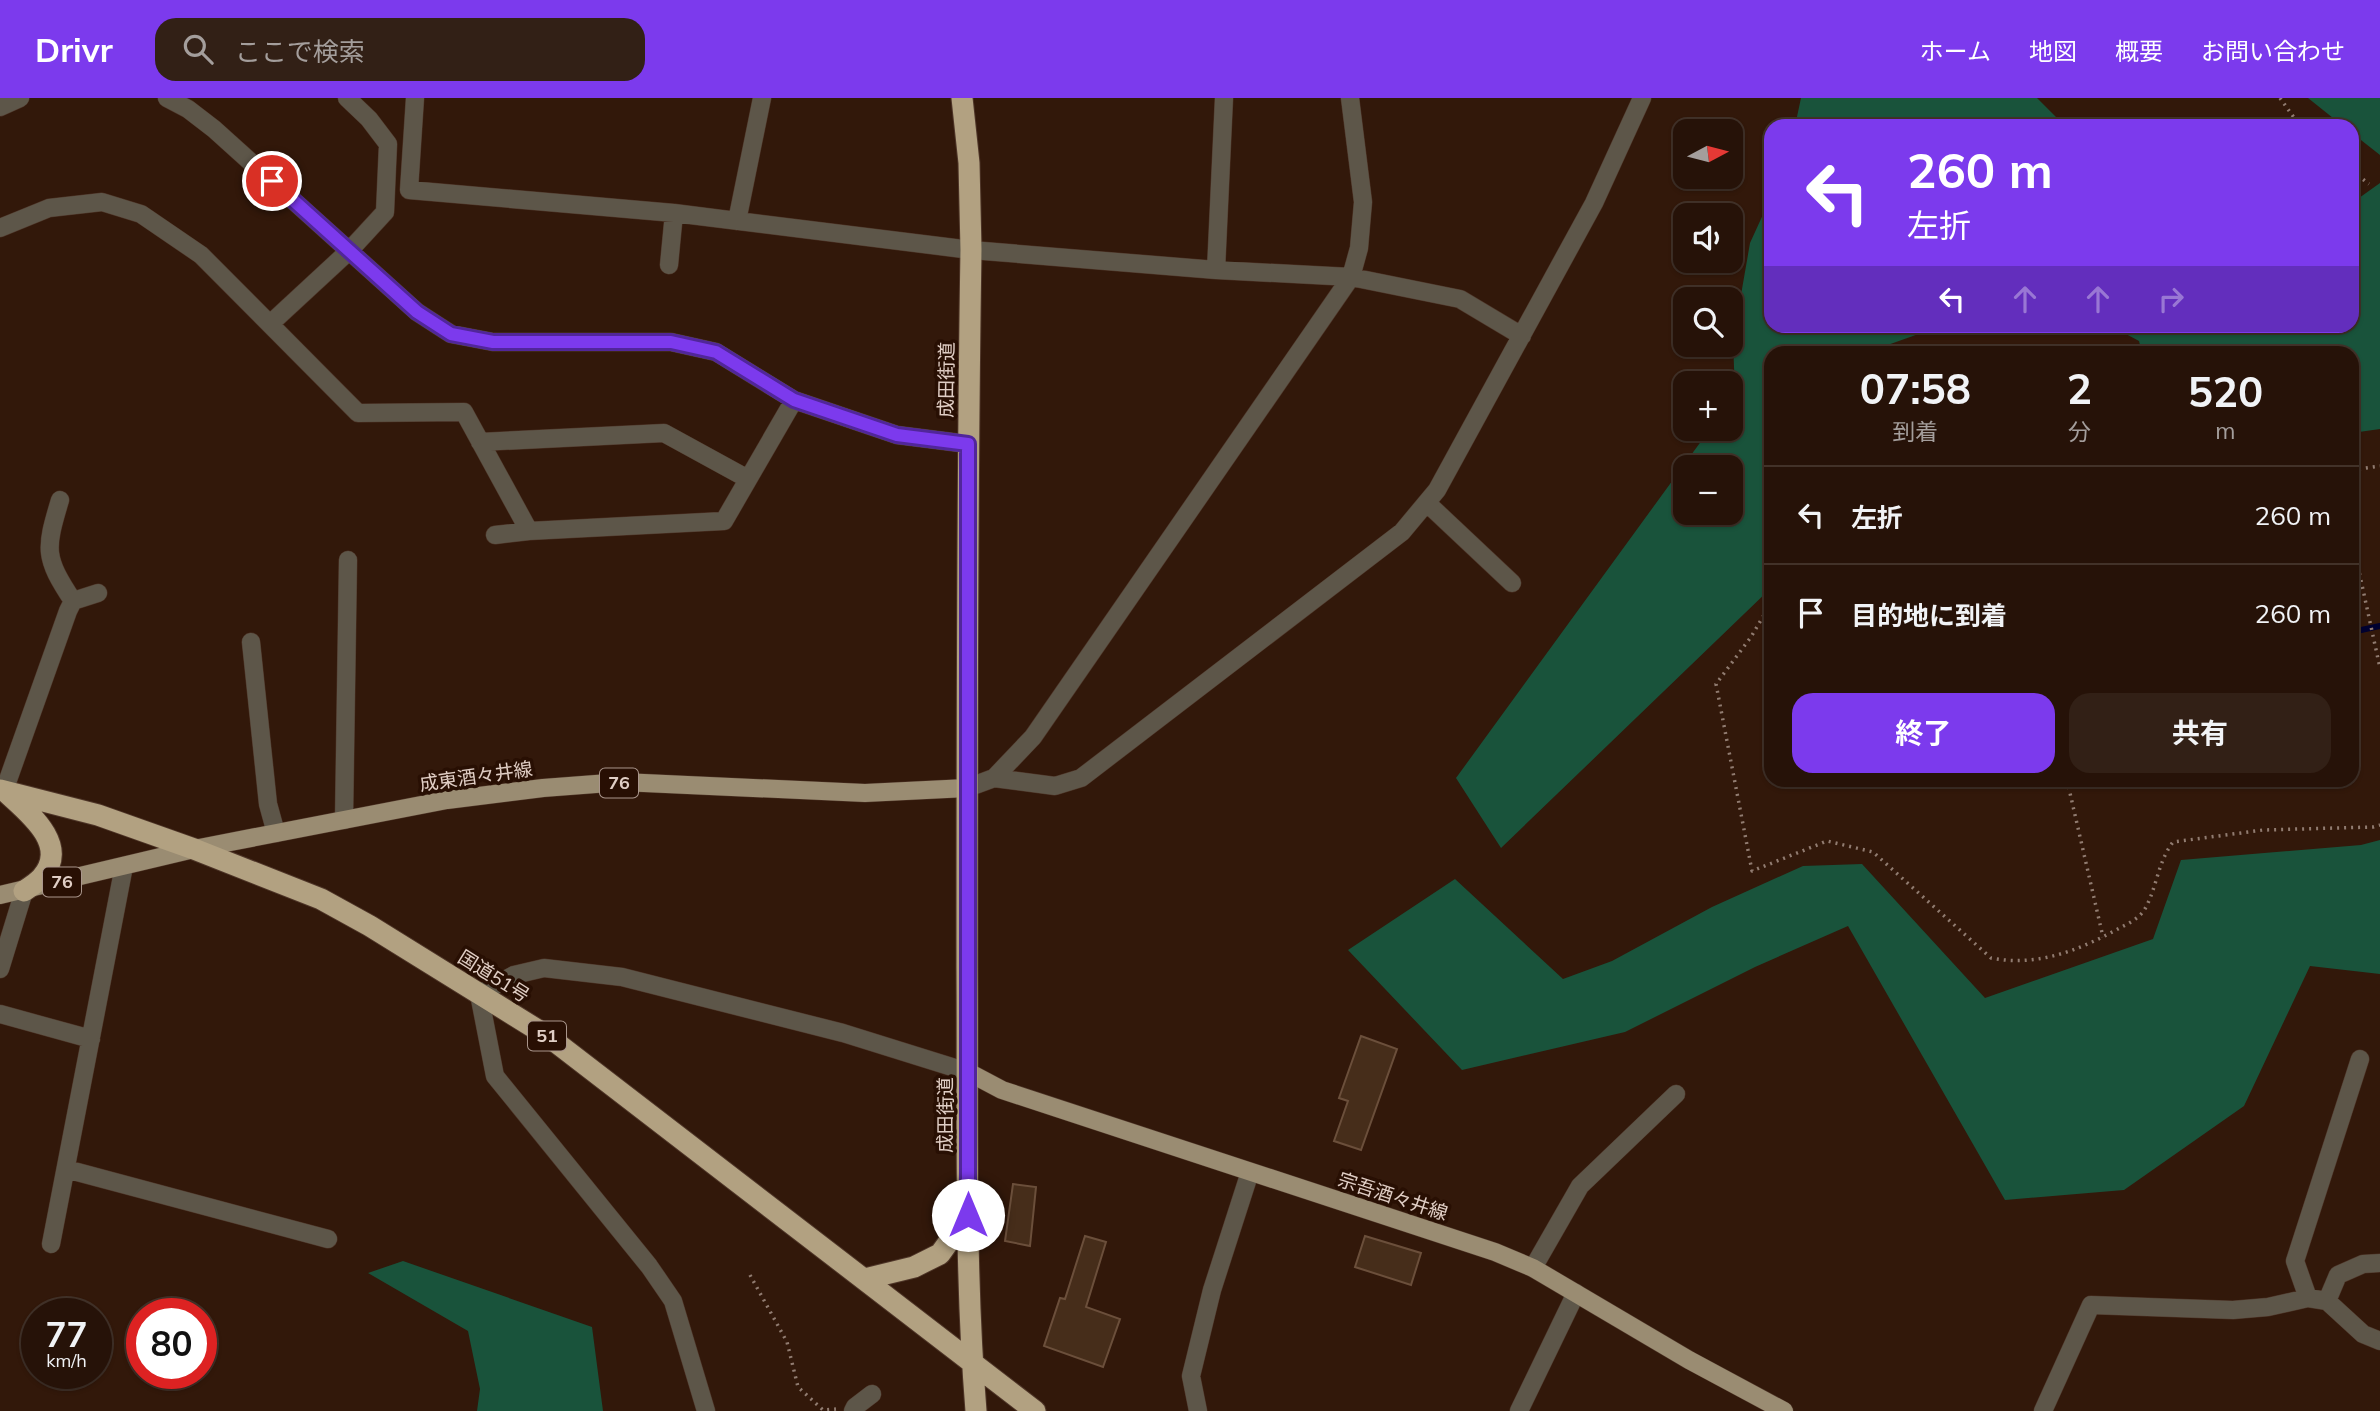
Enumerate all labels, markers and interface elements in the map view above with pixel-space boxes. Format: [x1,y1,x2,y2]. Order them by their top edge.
search box [155,18,645,81]
text: Drivr [35,29,113,70]
icon: search [179,30,217,68]
text: ここで検索 [235,35,365,68]
text: ホーム [1920,36,1991,66]
text: 地図 [2029,36,2077,66]
text: 概要 [2115,36,2163,66]
text: お問い合わせ [2201,36,2345,66]
north arrow [1673,119,1743,189]
map controls [1673,119,1743,525]
text: 260 m [1907,139,2053,200]
icon: left [1792,147,1883,238]
pin [242,151,302,211]
icon: arrive [253,162,291,200]
button: sound [1673,203,1743,273]
text: 左折 [1907,205,1971,245]
icon: left [1933,280,1971,318]
icon: ahead [2006,280,2044,318]
icon: ahead [2079,280,2117,318]
icon: right [2152,280,2190,318]
button: search [1673,287,1743,357]
street label: 成田街道 [933,342,959,418]
text: 07:58 [1860,362,1971,415]
text: 2 [2067,362,2092,415]
text: 520 [2188,365,2263,418]
button: + [1673,371,1743,441]
text: m [2215,416,2236,445]
text: 到着 [1892,417,1938,446]
text: 分 [2068,417,2091,446]
button: − [1673,455,1743,525]
icon: left [1792,496,1830,534]
text: 260 m [2255,499,2331,532]
text: 左折 [1851,501,1903,534]
icon: arrive [1792,594,1830,632]
text: 260 m [2255,597,2331,630]
text: 目的地に到着 [1851,599,2007,632]
button: 終了 [1792,693,2055,773]
button: 共有 [2069,693,2331,773]
street label: 成東酒々井線 [418,756,534,796]
road number: 76 [600,768,638,798]
road number: 76 [43,868,81,896]
street label: 国道51号 [454,945,534,1007]
road number: 51 [528,1021,566,1051]
street label: 成田街道 [933,1077,957,1153]
street label: 宗吾酒々井線 [1335,1167,1451,1225]
position arrow [931,1178,1005,1252]
speed limit sign: 80 [126,1298,217,1389]
text: 77 [45,1312,88,1356]
text: km/h [46,1349,87,1372]

